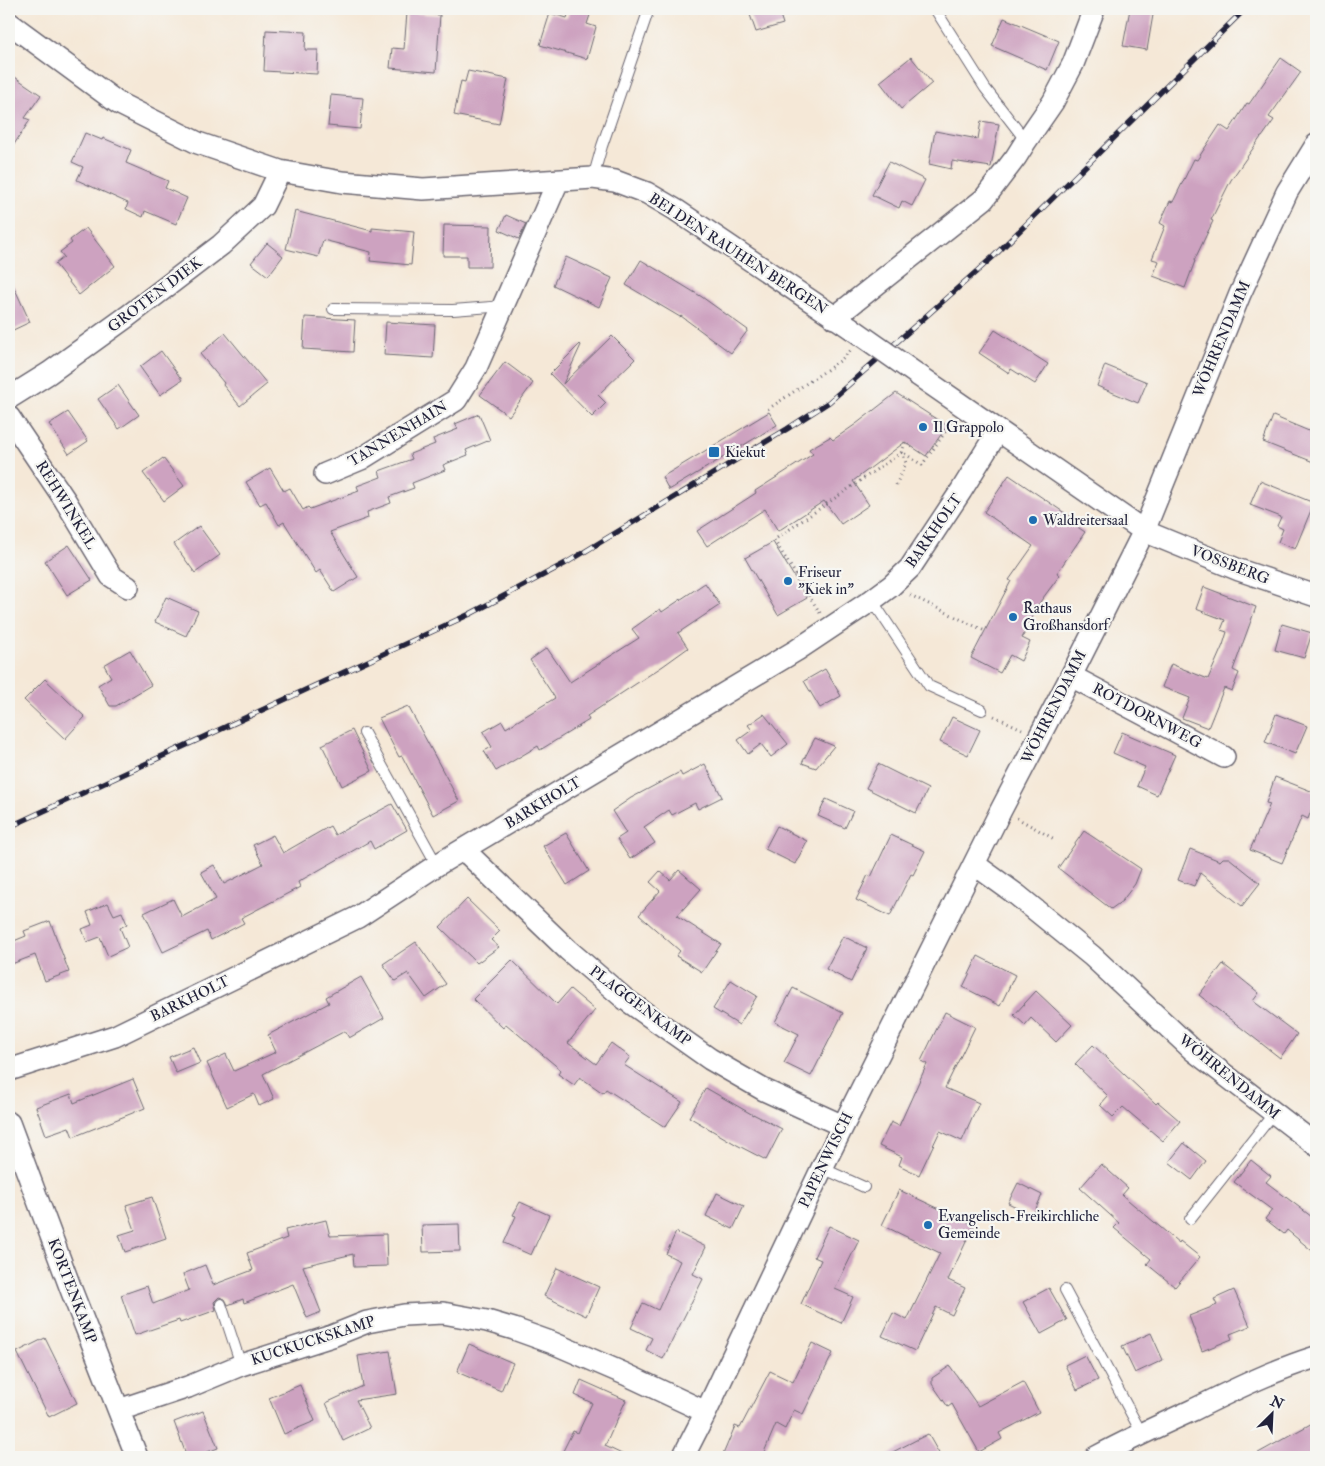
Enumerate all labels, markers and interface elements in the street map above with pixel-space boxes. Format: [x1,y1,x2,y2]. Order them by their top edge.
street label: BEI DEN RAUHEN BERGEN [645,189,831,319]
street label: GROTEN DIEK [104,253,206,337]
street label: WÖHRENDAMM [1188,277,1255,401]
street label: TANNENHAIN [345,397,452,471]
place label: Il Grappolo [933,418,1004,438]
marker: Il Grappolo [917,421,929,433]
place label: Kiekut [725,443,765,462]
marker: Kiekut [707,445,721,459]
street label: REHWINKEL [31,457,101,553]
street label: BARKHOLT [902,490,966,572]
place label: Waldreitersaal [1042,511,1128,530]
marker: Waldreitersaal [1027,514,1039,526]
street label: VOSSBERG [1188,541,1272,589]
place label: Friseur "Kiek in" [798,563,854,599]
marker: Friseur "Kiek in" [782,575,794,587]
place label: Rathaus Großhansdorf [1023,599,1110,635]
marker: Rathaus Großhansdorf [1007,611,1019,623]
street label: WÖHRENDAMM [1016,647,1091,768]
street label: ROTDORNWEG [1089,679,1205,753]
street label: BARKHOLT [501,773,585,833]
street label: PLAGGENKAMP [586,962,695,1050]
street label: BARKHOLT [147,972,233,1026]
street label: WÖHRENDAMM [1174,1029,1284,1124]
street label: PAPENWISCH [795,1109,857,1211]
place label: Evangelisch-Freikirchliche Gemeinde [938,1207,1099,1243]
marker: Evangelisch-Freikirchliche Gemeinde [922,1219,934,1231]
street label: KORTENKAMP [43,1236,101,1346]
street label: KUCKUCKSKAMP [249,1312,378,1370]
north arrow [1248,1388,1298,1438]
text: N [1267,1392,1287,1413]

